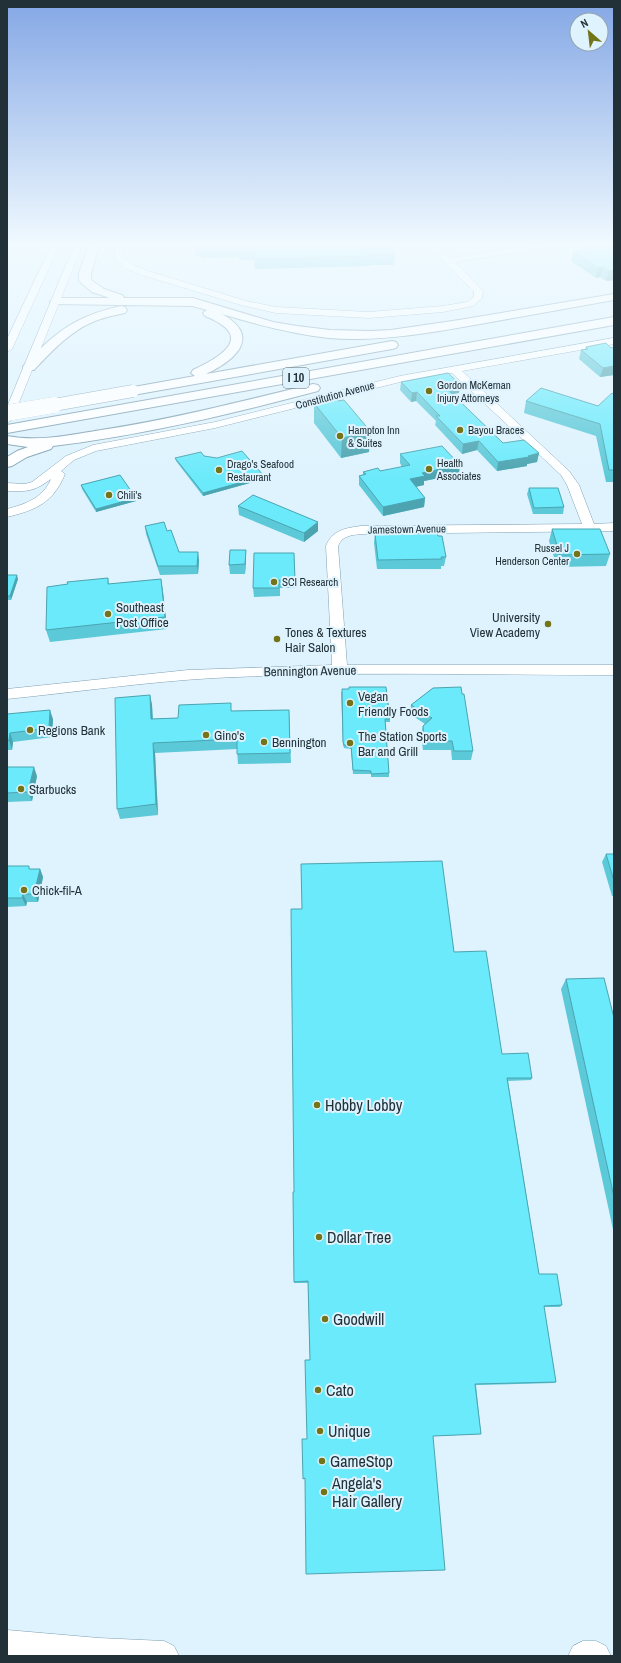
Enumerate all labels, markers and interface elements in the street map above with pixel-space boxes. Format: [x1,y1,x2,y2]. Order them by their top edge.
north arrow [569,12,609,52]
text: N [578,15,590,31]
road number: I 10 [283,368,309,388]
street label: Constitution Avenue [294,378,376,412]
place label: Gordon McKernan Injury Attorneys [437,378,511,405]
marker: Gordon McKernan Injury Attorneys [424,386,434,396]
place label: Hampton Inn & Suites [348,423,400,450]
place label: Bayou Braces [468,423,525,437]
marker: Bayou Braces [455,425,465,435]
marker: Hampton Inn & Suites [335,431,345,441]
place label: Health Associates [436,456,482,483]
place label: Drago's Seafood Restaurant [227,457,294,484]
marker: Health Associates [424,464,434,474]
marker: Drago's Seafood Restaurant [214,465,224,475]
place label: Chili's [117,488,142,502]
marker: Chili's [104,490,114,500]
street label: Jamestown Avenue [368,521,446,537]
place label: Russel J Henderson Center [495,541,569,568]
marker: Russel J Henderson Center [572,549,582,559]
place label: SCI Research [282,575,338,589]
marker: SCI Research [269,577,279,587]
place label: Southeast Post Office [116,599,169,631]
marker: Southeast Post Office [103,609,113,619]
place label: University View Academy [470,609,541,641]
marker: University View Academy [543,619,553,629]
place label: Tones & Textures Hair Salon [285,624,367,656]
marker: Tones & Textures Hair Salon [272,634,282,644]
street label: Bennington Avenue [263,662,357,680]
place label: Vegan Friendly Foods [358,688,429,720]
marker: Vegan Friendly Foods [345,698,355,708]
place label: Regions Bank [38,722,106,739]
marker: Regions Bank [25,725,35,735]
place label: Gino's [214,727,245,744]
place label: The Station Sports Bar and Grill [358,728,447,760]
marker: Gino's [201,730,211,740]
place label: Bennington [272,734,327,751]
marker: Bennington [259,737,269,747]
marker: The Station Sports Bar and Grill [345,738,355,748]
place label: Starbucks [29,781,76,798]
marker: Starbucks [16,784,26,794]
place label: Chick-fil-A [32,882,83,899]
marker: Chick-fil-A [19,885,29,895]
place label: Hobby Lobby [325,1094,403,1116]
marker: Hobby Lobby [312,1100,322,1110]
place label: Dollar Tree [327,1226,391,1248]
marker: Dollar Tree [314,1232,324,1242]
place label: Goodwill [333,1308,384,1330]
marker: Goodwill [320,1314,330,1324]
place label: Cato [326,1379,354,1401]
marker: Cato [313,1385,323,1395]
place label: Unique [328,1420,370,1442]
marker: Unique [315,1426,325,1436]
place label: GameStop [330,1450,393,1472]
marker: GameStop [317,1456,327,1466]
place label: Angela's Hair Gallery [331,1472,402,1512]
marker: Angela's Hair Gallery [319,1487,329,1497]

